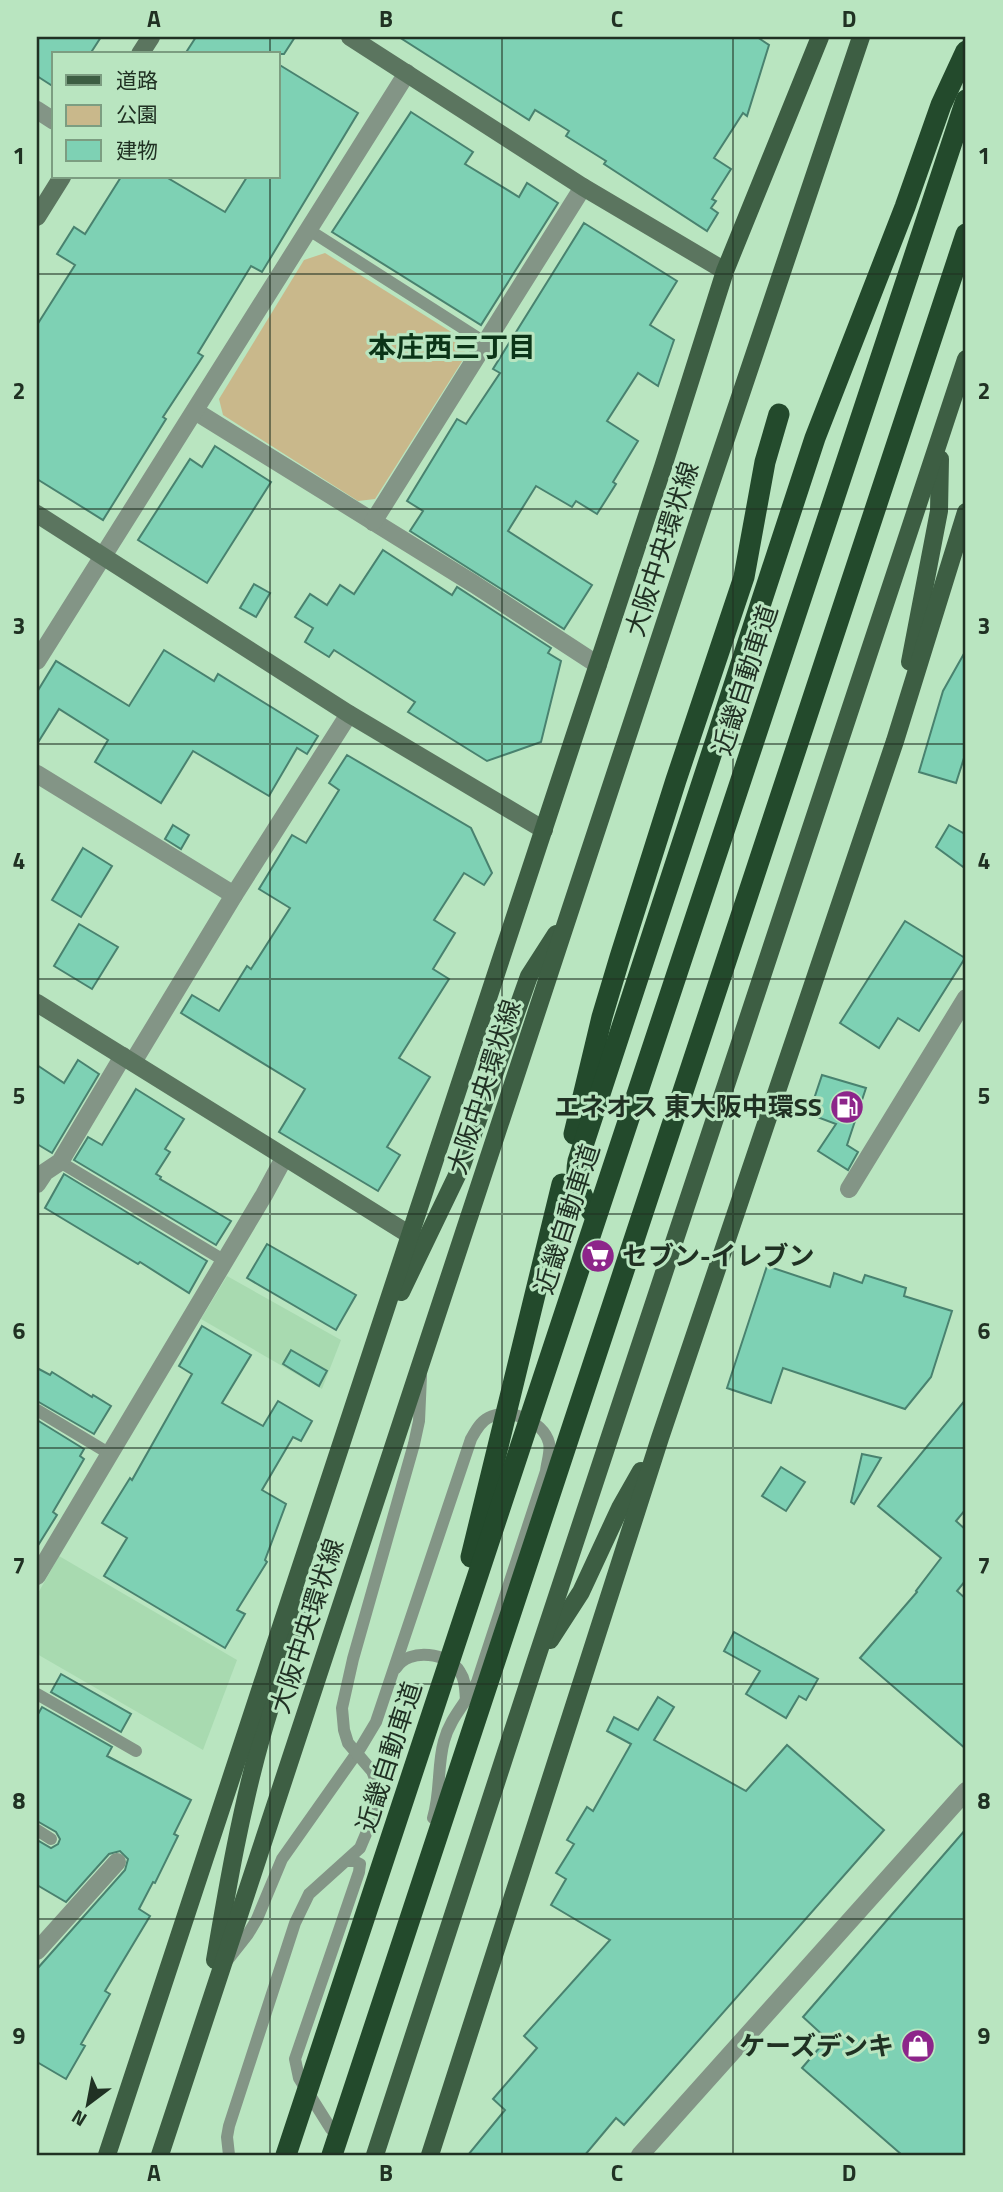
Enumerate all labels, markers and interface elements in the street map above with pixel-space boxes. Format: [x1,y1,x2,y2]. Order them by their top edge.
text: A [147,1,161,36]
text: B [379,1,393,36]
text: C [611,1,623,36]
text: D [842,1,856,36]
legend [52,52,280,178]
text: 道路 [116,64,158,96]
text: 公園 [116,98,158,130]
text: 建物 [116,134,158,166]
text: 1 [13,138,25,173]
text: 1 [978,138,990,173]
district label: 本庄西三丁目 [368,325,536,368]
text: 2 [13,373,25,408]
text: 2 [978,373,990,408]
street label: 大阪中央環状線 [615,456,708,641]
street label: 近畿自動車道 [702,600,787,760]
text: 3 [13,608,25,643]
text: 3 [978,608,990,643]
text: 4 [13,843,25,878]
text: 4 [978,843,990,878]
street label: 大阪中央環状線 [437,994,530,1179]
text: 5 [13,1078,25,1113]
text: 5 [978,1078,990,1113]
place label: エネオス 東大阪中環SS [554,1087,822,1126]
fuel station icon: エネオス 東大阪中環SS [828,1088,866,1126]
street label: 近畿自動車道 [524,1139,609,1299]
place label: セブン-イレブン [622,1236,815,1275]
supermarket icon: セブン-イレブン [579,1237,617,1275]
text: 6 [13,1313,26,1348]
text: 6 [978,1313,991,1348]
street label: 大阪中央環状線 [260,1533,353,1718]
text: 7 [13,1548,25,1583]
text: 7 [978,1548,990,1583]
street label: 近畿自動車道 [346,1677,431,1837]
text: 8 [13,1783,26,1818]
text: 8 [978,1783,991,1818]
text: 9 [13,2018,26,2053]
text: 9 [978,2018,991,2053]
place label: ケーズデンキ [739,2026,894,2065]
shop icon: ケーズデンキ [899,2027,937,2065]
north arrow [52,2070,122,2140]
text: N [65,2103,92,2135]
text: A [147,2155,161,2190]
text: B [379,2155,393,2190]
text: C [611,2155,623,2190]
text: D [842,2155,856,2190]

